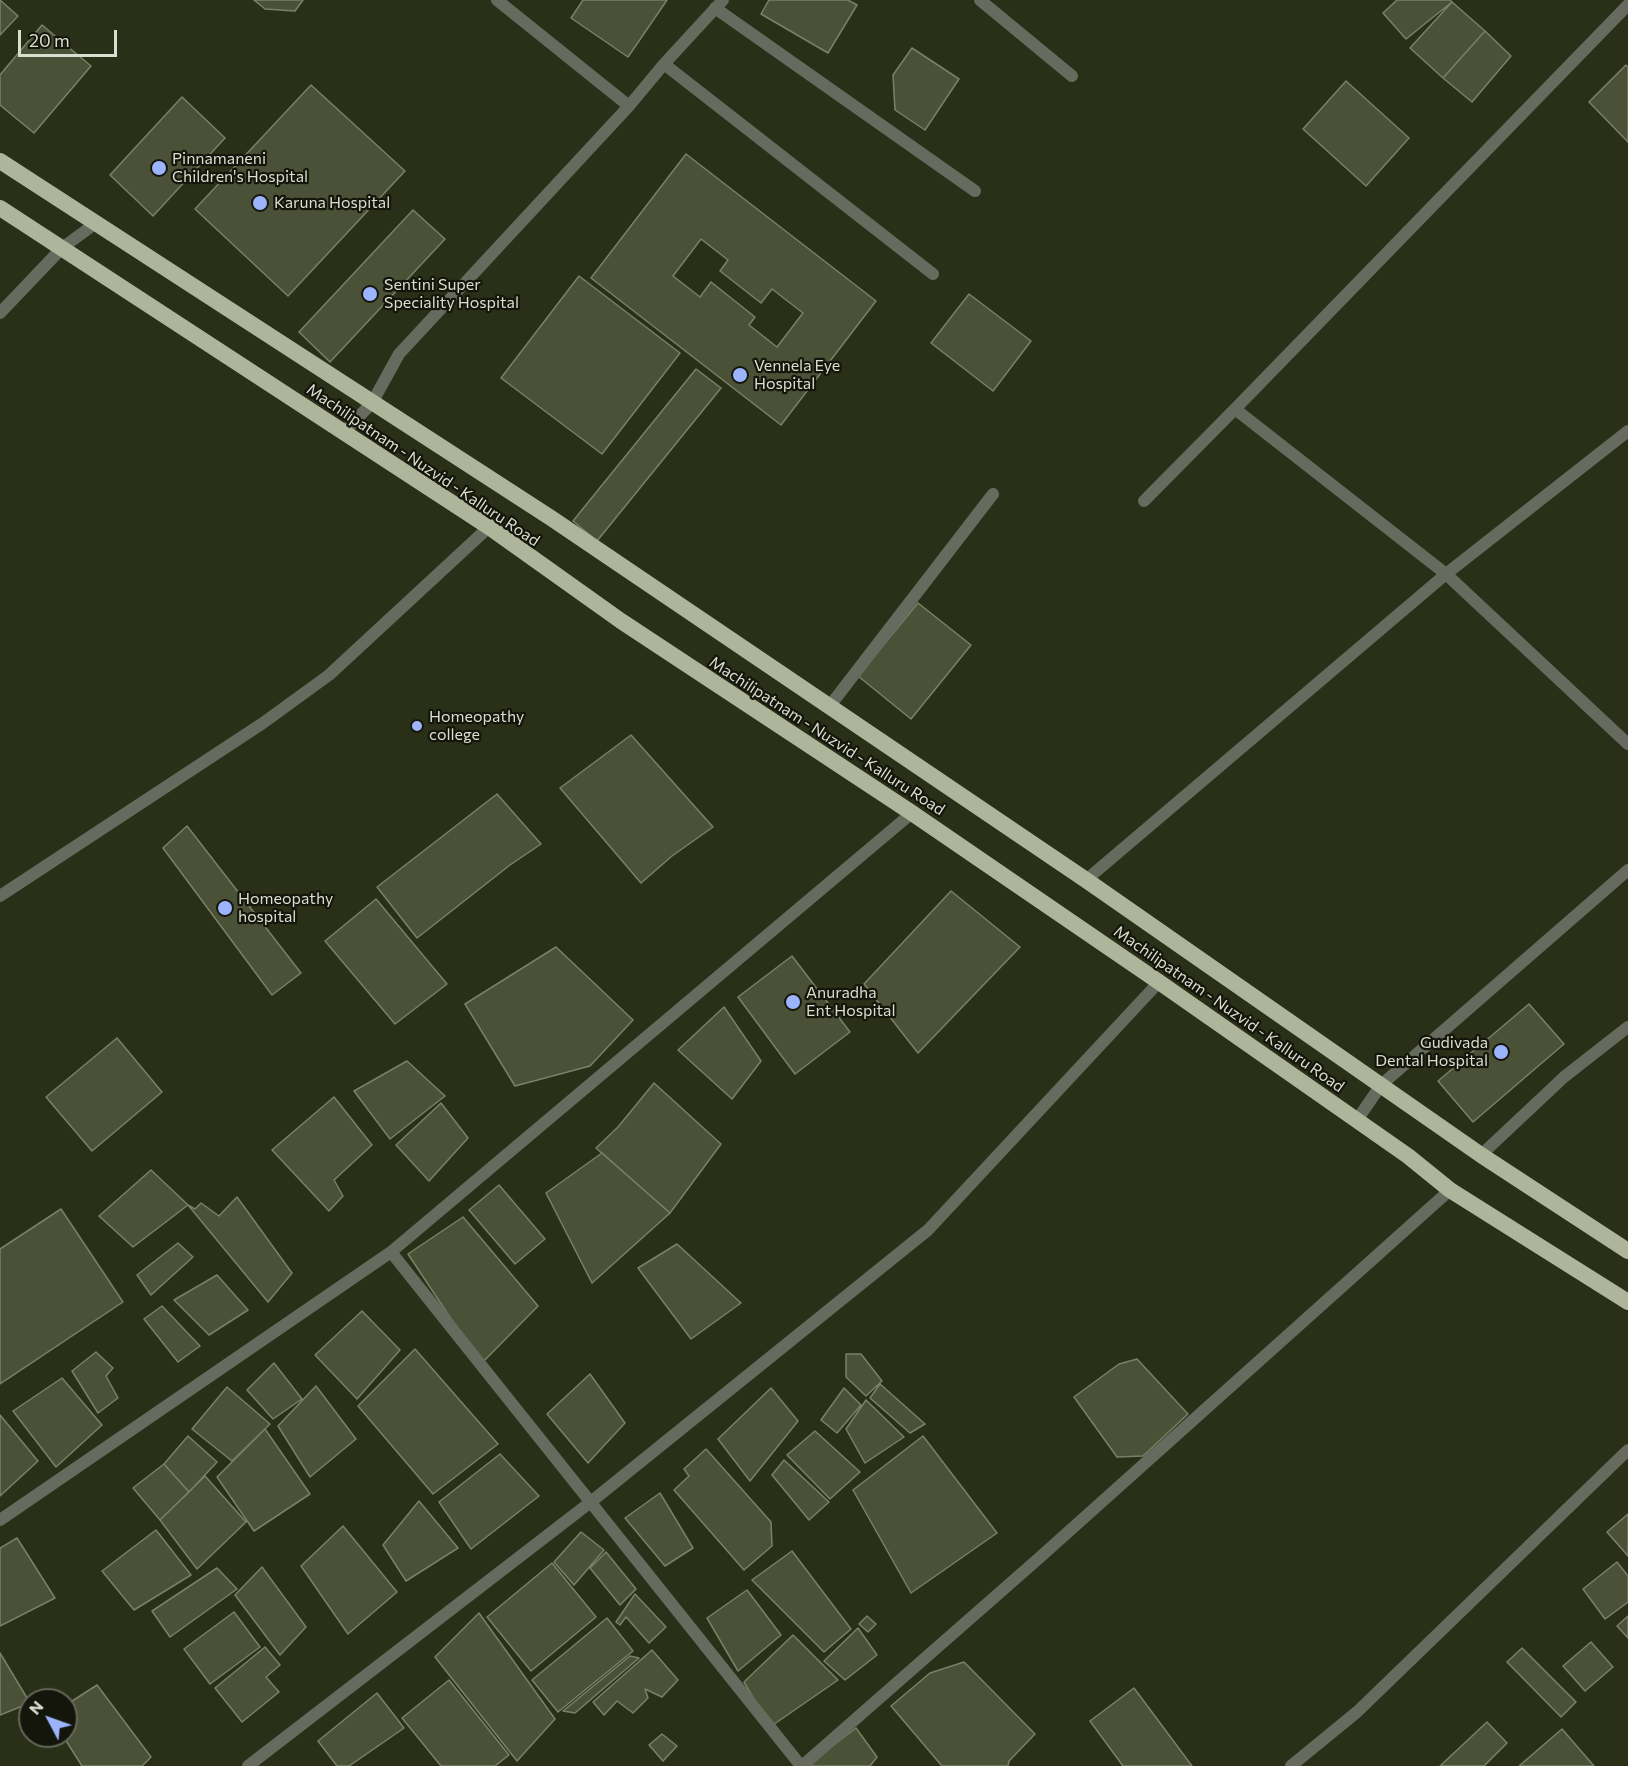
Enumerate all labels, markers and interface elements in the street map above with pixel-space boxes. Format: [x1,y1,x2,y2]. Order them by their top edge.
scale bar [21,18,120,56]
text: 20 m [29,29,70,51]
place label: Pinnamaneni Children's Hospital [172,149,308,187]
marker: Pinnamaneni Children's Hospital [150,159,168,177]
place label: Karuna Hospital [274,193,390,213]
marker: Karuna Hospital [251,194,269,212]
place label: Sentini Super Speciality Hospital [384,275,519,313]
marker: Sentini Super Speciality Hospital [361,285,379,303]
place label: Vennela Eye Hospital [754,356,840,394]
marker: Vennela Eye Hospital [731,366,749,384]
street label: Machilipatnam - Nuzvid - Kalluru Road [303,380,543,550]
street label: Machilipatnam - Nuzvid - Kalluru Road [706,653,948,819]
place label: Homeopathy college [429,707,524,745]
marker: Homeopathy college [410,719,424,733]
place label: Homeopathy hospital [238,889,333,927]
marker: Homeopathy hospital [216,899,234,917]
street label: Machilipatnam - Nuzvid - Kalluru Road [1110,922,1348,1096]
place label: Anuradha Ent Hospital [806,983,896,1021]
marker: Anuradha Ent Hospital [784,993,802,1011]
place label: Gudivada Dental Hospital [1375,1033,1488,1071]
marker: Gudivada Dental Hospital [1492,1043,1510,1061]
north arrow [18,1688,78,1748]
text: N [24,1696,47,1718]

